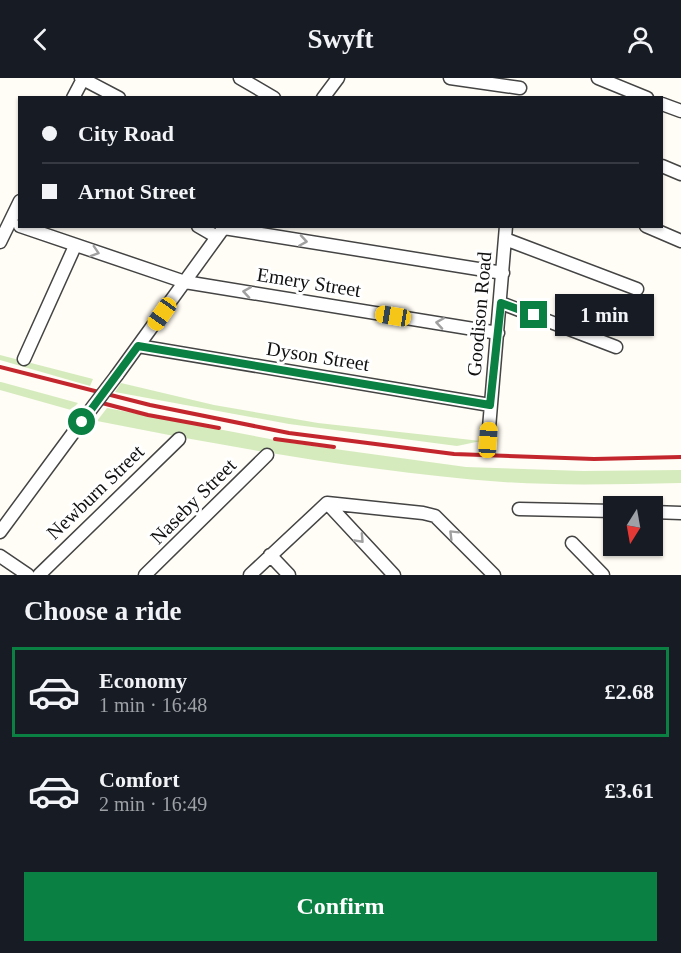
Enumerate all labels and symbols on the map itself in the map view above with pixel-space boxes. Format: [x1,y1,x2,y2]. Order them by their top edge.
one-way arrow [298,234,307,246]
one-way arrow [89,245,100,258]
street label: Goodison Road [463,251,495,377]
street label: Emery Street [255,263,363,302]
one-way arrow [243,286,253,299]
car [144,294,180,334]
callout: 1 min [555,294,654,336]
route end [520,301,547,328]
car [374,304,412,328]
one-way arrow [435,318,444,330]
street label: Dyson Street [265,337,371,376]
route start [68,408,95,435]
car [478,421,498,459]
street label: Newburn Street [42,440,148,544]
street label: Naseby Street [146,453,241,549]
north arrow [603,496,663,556]
one-way arrow [449,530,460,541]
one-way arrow [353,532,364,543]

